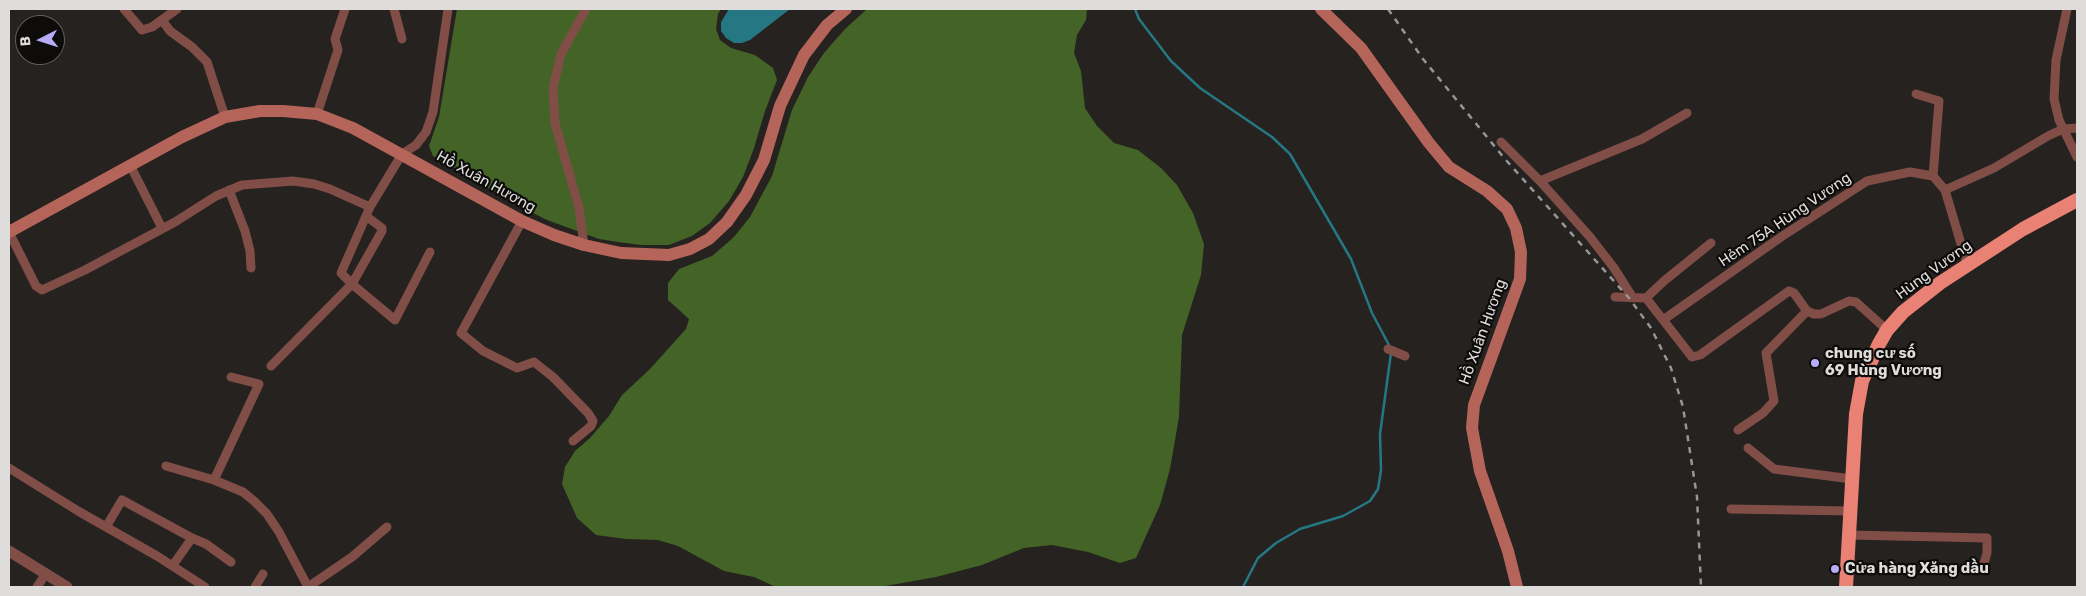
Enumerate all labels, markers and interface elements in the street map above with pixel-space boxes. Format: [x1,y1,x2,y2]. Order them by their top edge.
north arrow [15,15,65,65]
text: B [17,36,34,47]
street label: Hồ Xuân Hương [433,147,539,217]
street label: Hẻm 75A Hùng Vương [1715,169,1855,271]
street label: Hùng Vương [1893,237,1975,303]
street label: Hồ Xuân Hương [1456,277,1510,387]
place label: chung cư số 69 Hùng Vương [1825,345,1942,380]
marker: chung cư số 69 Hùng Vương [1809,357,1821,369]
place label: Cửa hàng Xăng dầu [1845,560,1989,578]
marker: Cửa hàng Xăng dầu [1829,563,1841,575]

